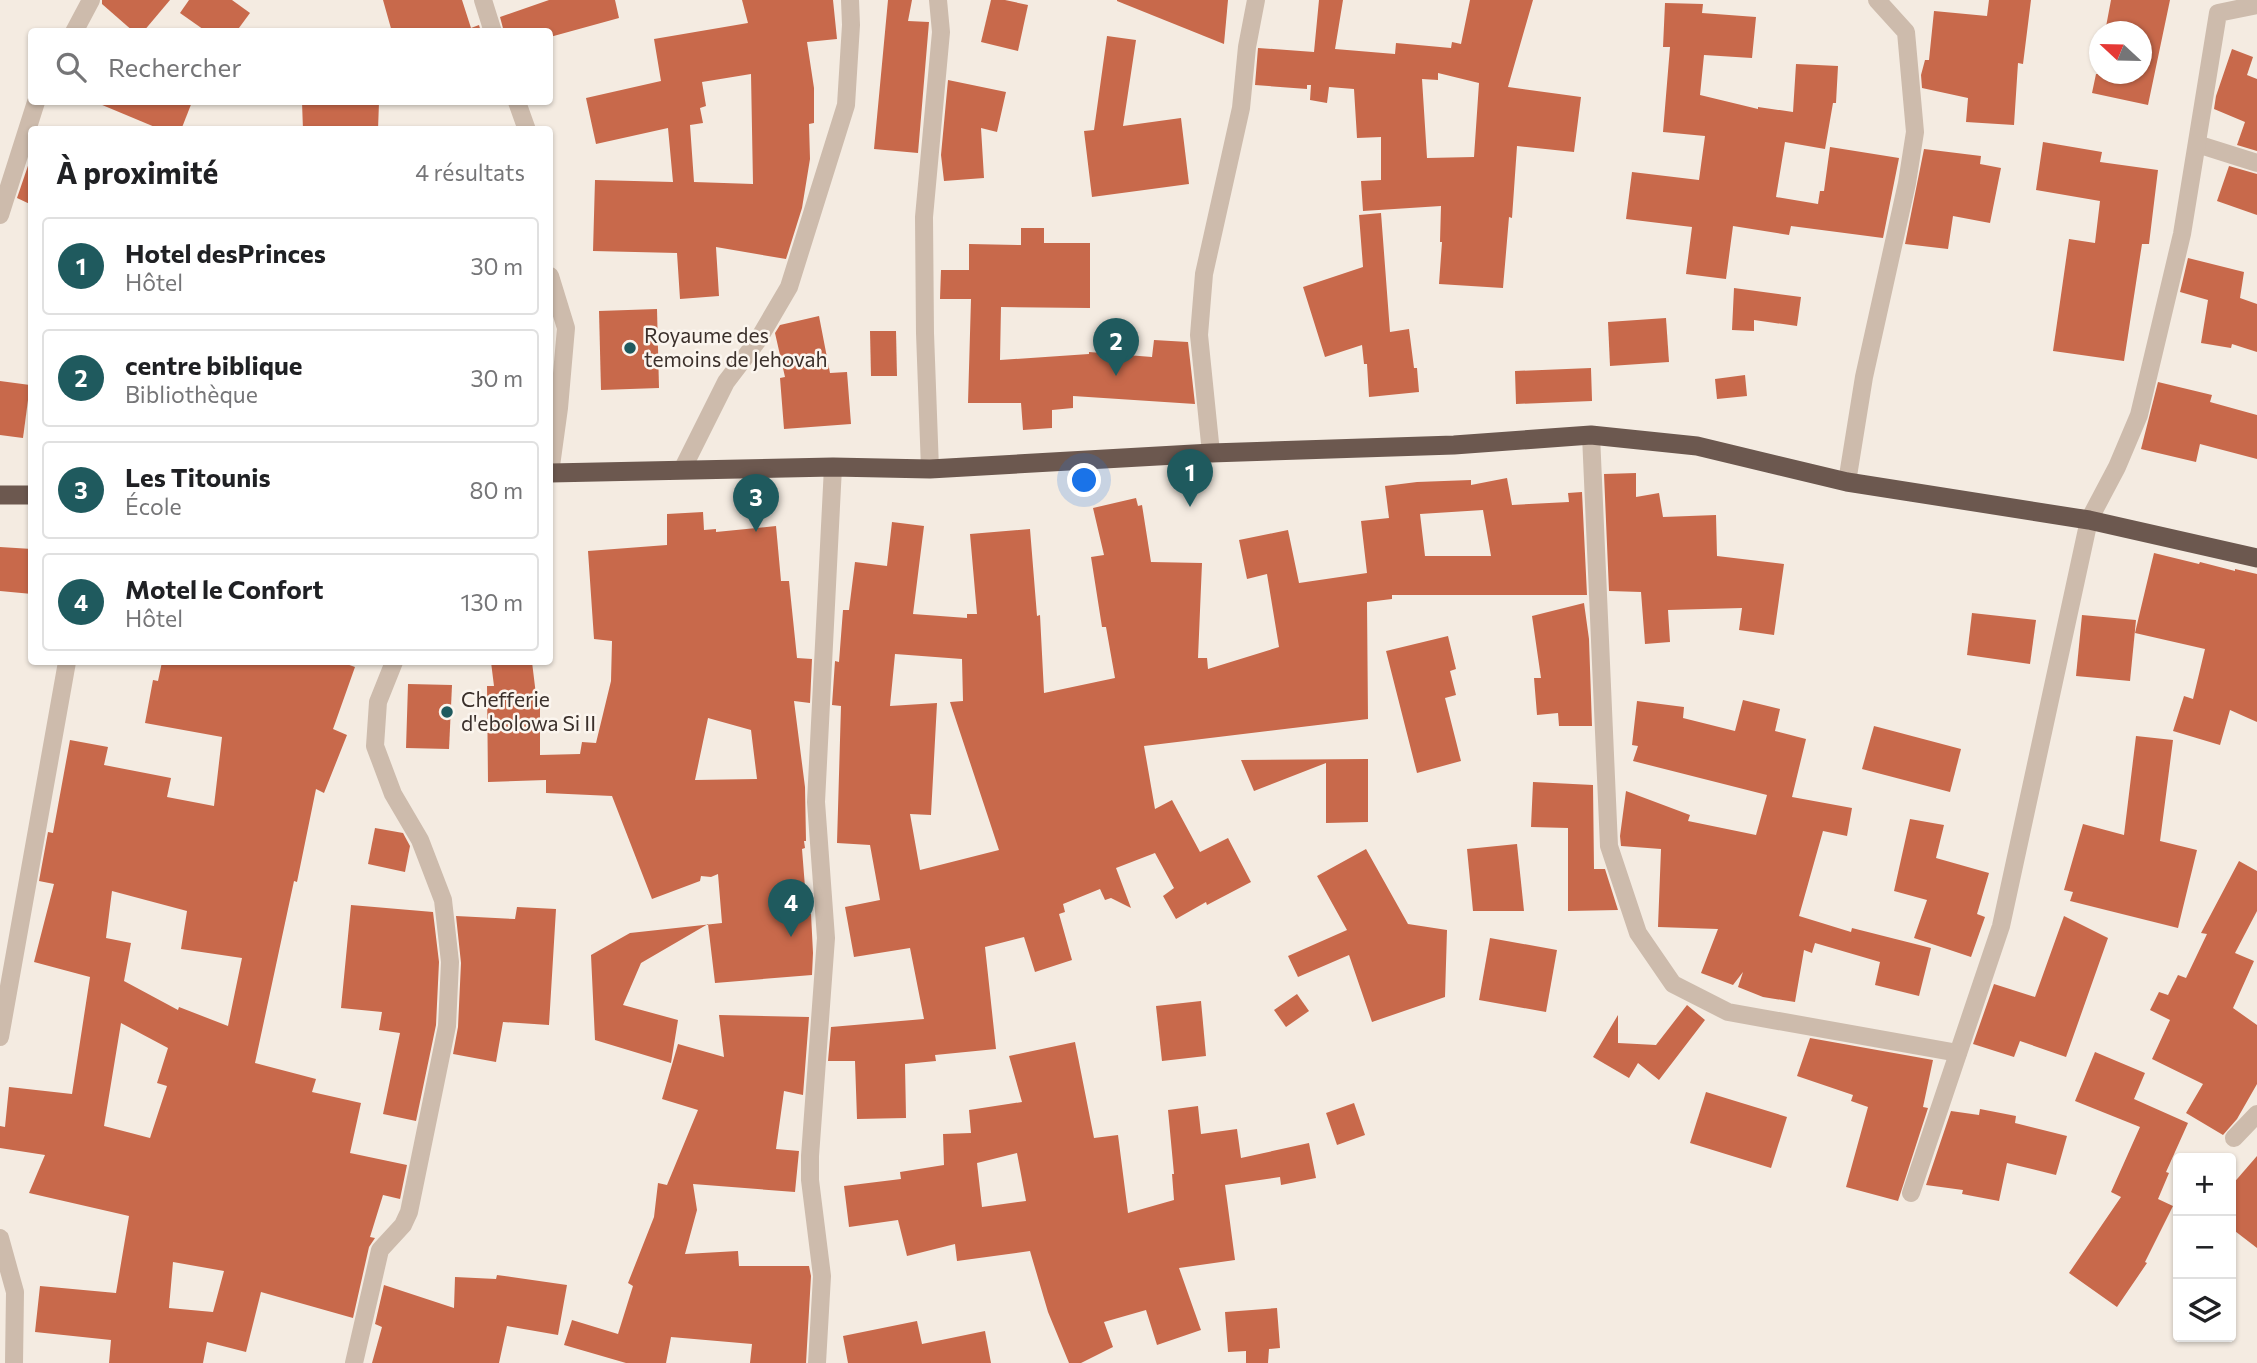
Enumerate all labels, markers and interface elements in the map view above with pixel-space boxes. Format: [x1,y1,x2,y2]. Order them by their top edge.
north arrow [2089,21,2152,84]
search box [28,28,553,105]
icon: search [52,48,90,86]
text: Rechercher [108,51,242,82]
text: À proximité [56,153,218,190]
text: 4 résultats [415,158,525,186]
text: Hotel desPrinces [125,237,326,268]
text: 1 [76,252,86,280]
text: 30 m [470,252,523,280]
text: Hôtel [125,268,183,296]
pin: 2 [1093,318,1139,376]
place label: Royaume des temoins de Jehovah [644,322,828,371]
marker: Royaume des temoins de Jehovah [622,340,638,356]
text: centre biblique [125,349,303,380]
text: 2 [74,364,88,392]
text: 30 m [470,364,523,392]
text: Bibliothèque [125,380,258,408]
pin: 1 [1167,449,1213,507]
text: Les Titounis [125,461,271,492]
your location [1067,463,1101,497]
pin: 3 [733,474,779,532]
text: 3 [74,476,88,504]
text: 80 m [470,476,523,504]
text: École [125,492,182,520]
text: Motel le Confort [125,573,323,604]
text: 4 [74,588,88,616]
text: 130 m [461,588,523,616]
text: Hôtel [125,604,183,632]
place label: Chefferie d'ebolowa Si II [461,686,596,735]
marker: Chefferie d'ebolowa Si II [439,704,455,720]
pin: 4 [768,879,814,937]
map controls [2173,1153,2236,1342]
button: + [2173,1153,2236,1216]
button: − [2173,1216,2236,1279]
button: layers [2173,1279,2236,1342]

